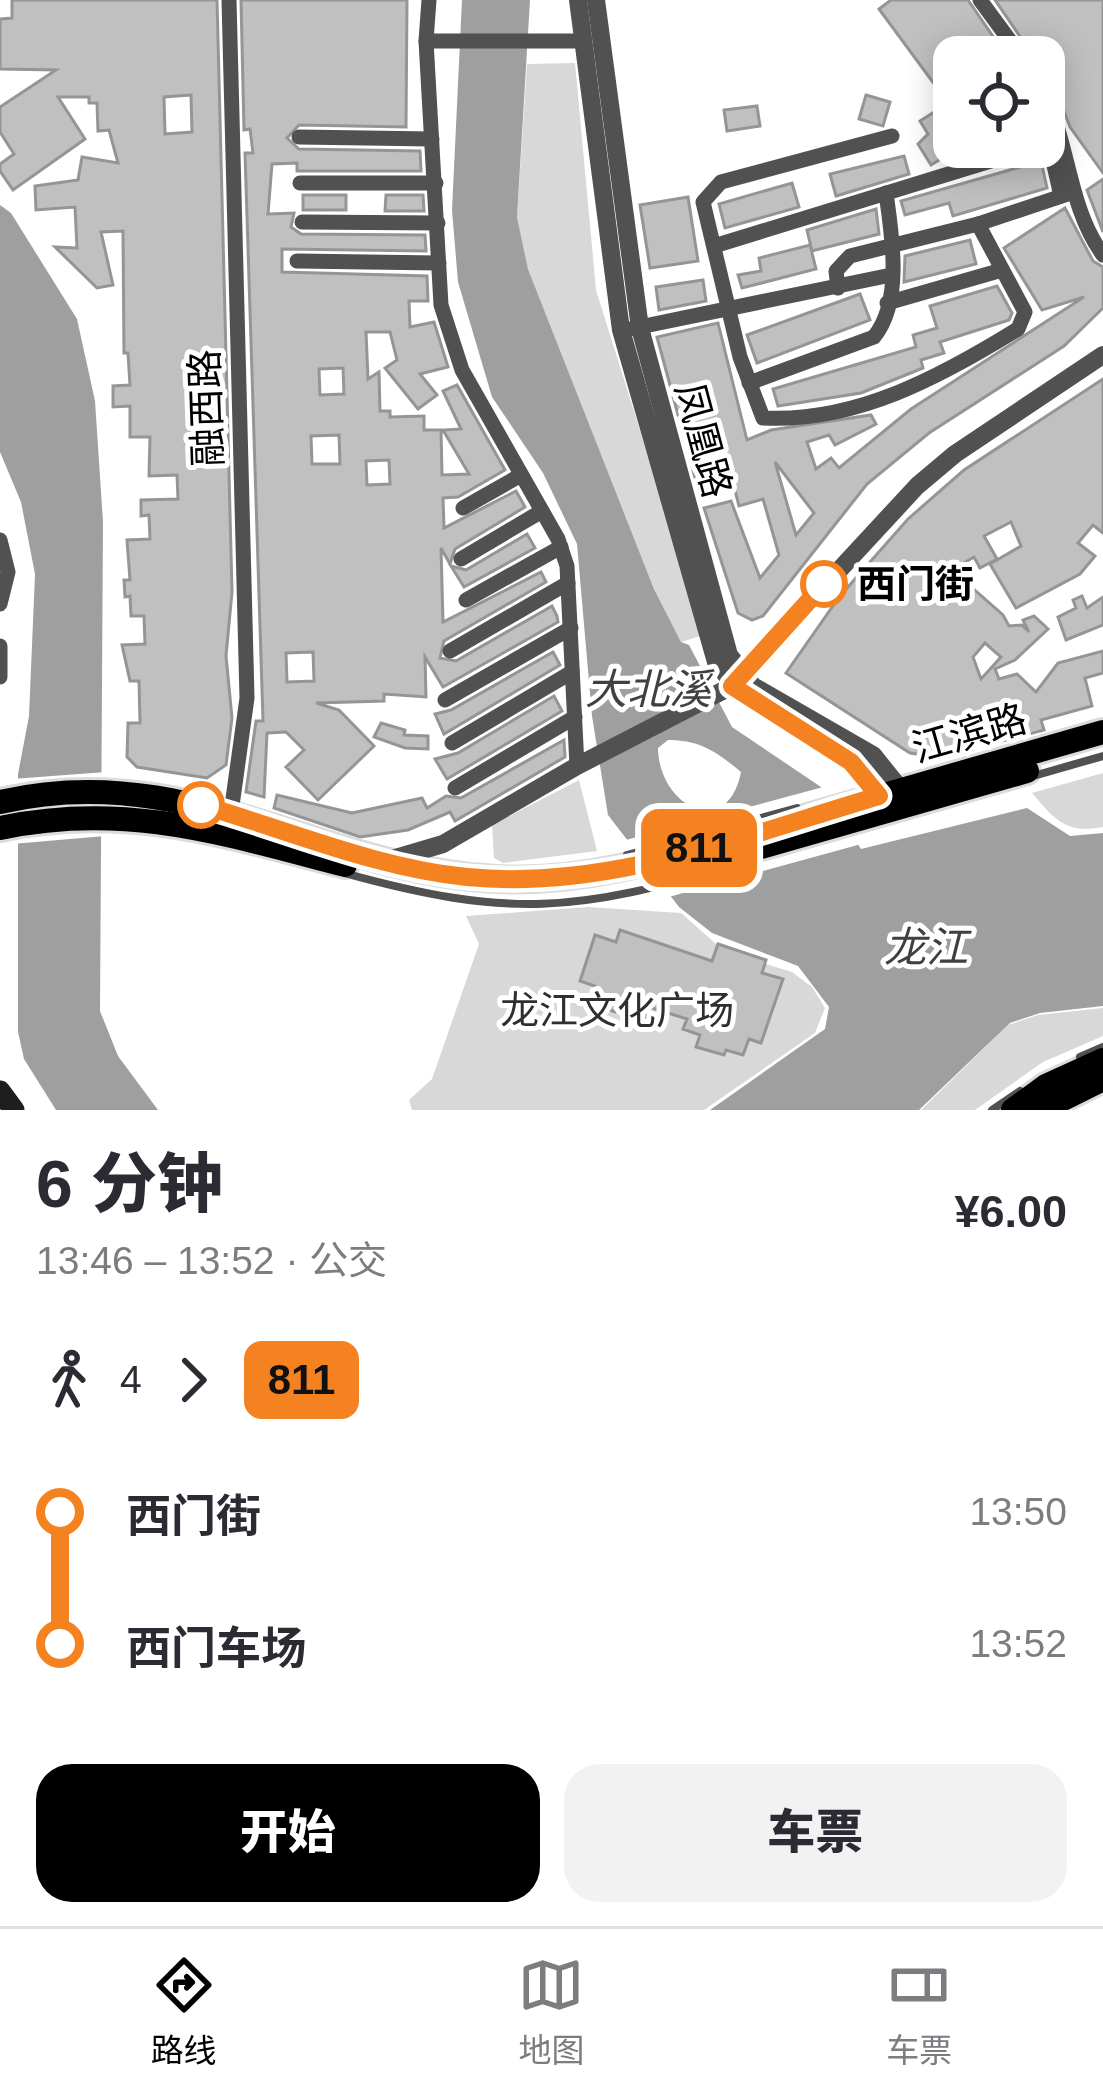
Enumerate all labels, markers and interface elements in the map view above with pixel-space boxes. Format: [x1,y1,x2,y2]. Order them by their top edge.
map controls [933,36,1065,168]
button: locate [933,36,1065,168]
street label: 融西路 [183,349,230,467]
street label: 凤凰路 [668,378,739,502]
marker: 西门街 [802,562,846,606]
place label: 西门街 [857,563,974,606]
water label: 大北溪 [585,666,715,713]
street label: 江滨路 [907,697,1031,770]
unlabelled marker [179,783,223,827]
line badge: 811 [630,809,768,887]
text: 811 [665,824,733,871]
water label: 龙江 [884,924,972,971]
park label: 龙江文化广场 [500,989,734,1032]
text: 6 分钟 [36,1147,223,1221]
text: ¥6.00 [954,1186,1067,1237]
text: 13:46 – 13:52 · 公交 [36,1239,387,1282]
icon: walk [36,1347,102,1413]
icon: forward [160,1347,226,1413]
text: 811 [268,1356,335,1403]
text: 4 [120,1358,142,1401]
text: 13:50 [969,1490,1067,1533]
text: 西门街 [126,1491,261,1542]
text: 13:52 [969,1622,1067,1665]
text: 西门车场 [126,1623,306,1674]
button: 开始 [36,1764,540,1902]
button: 车票 [564,1764,1067,1902]
tab: 路线 [151,1952,217,2072]
tab: 地图 [518,1952,584,2072]
tab: 车票 [886,1952,952,2072]

